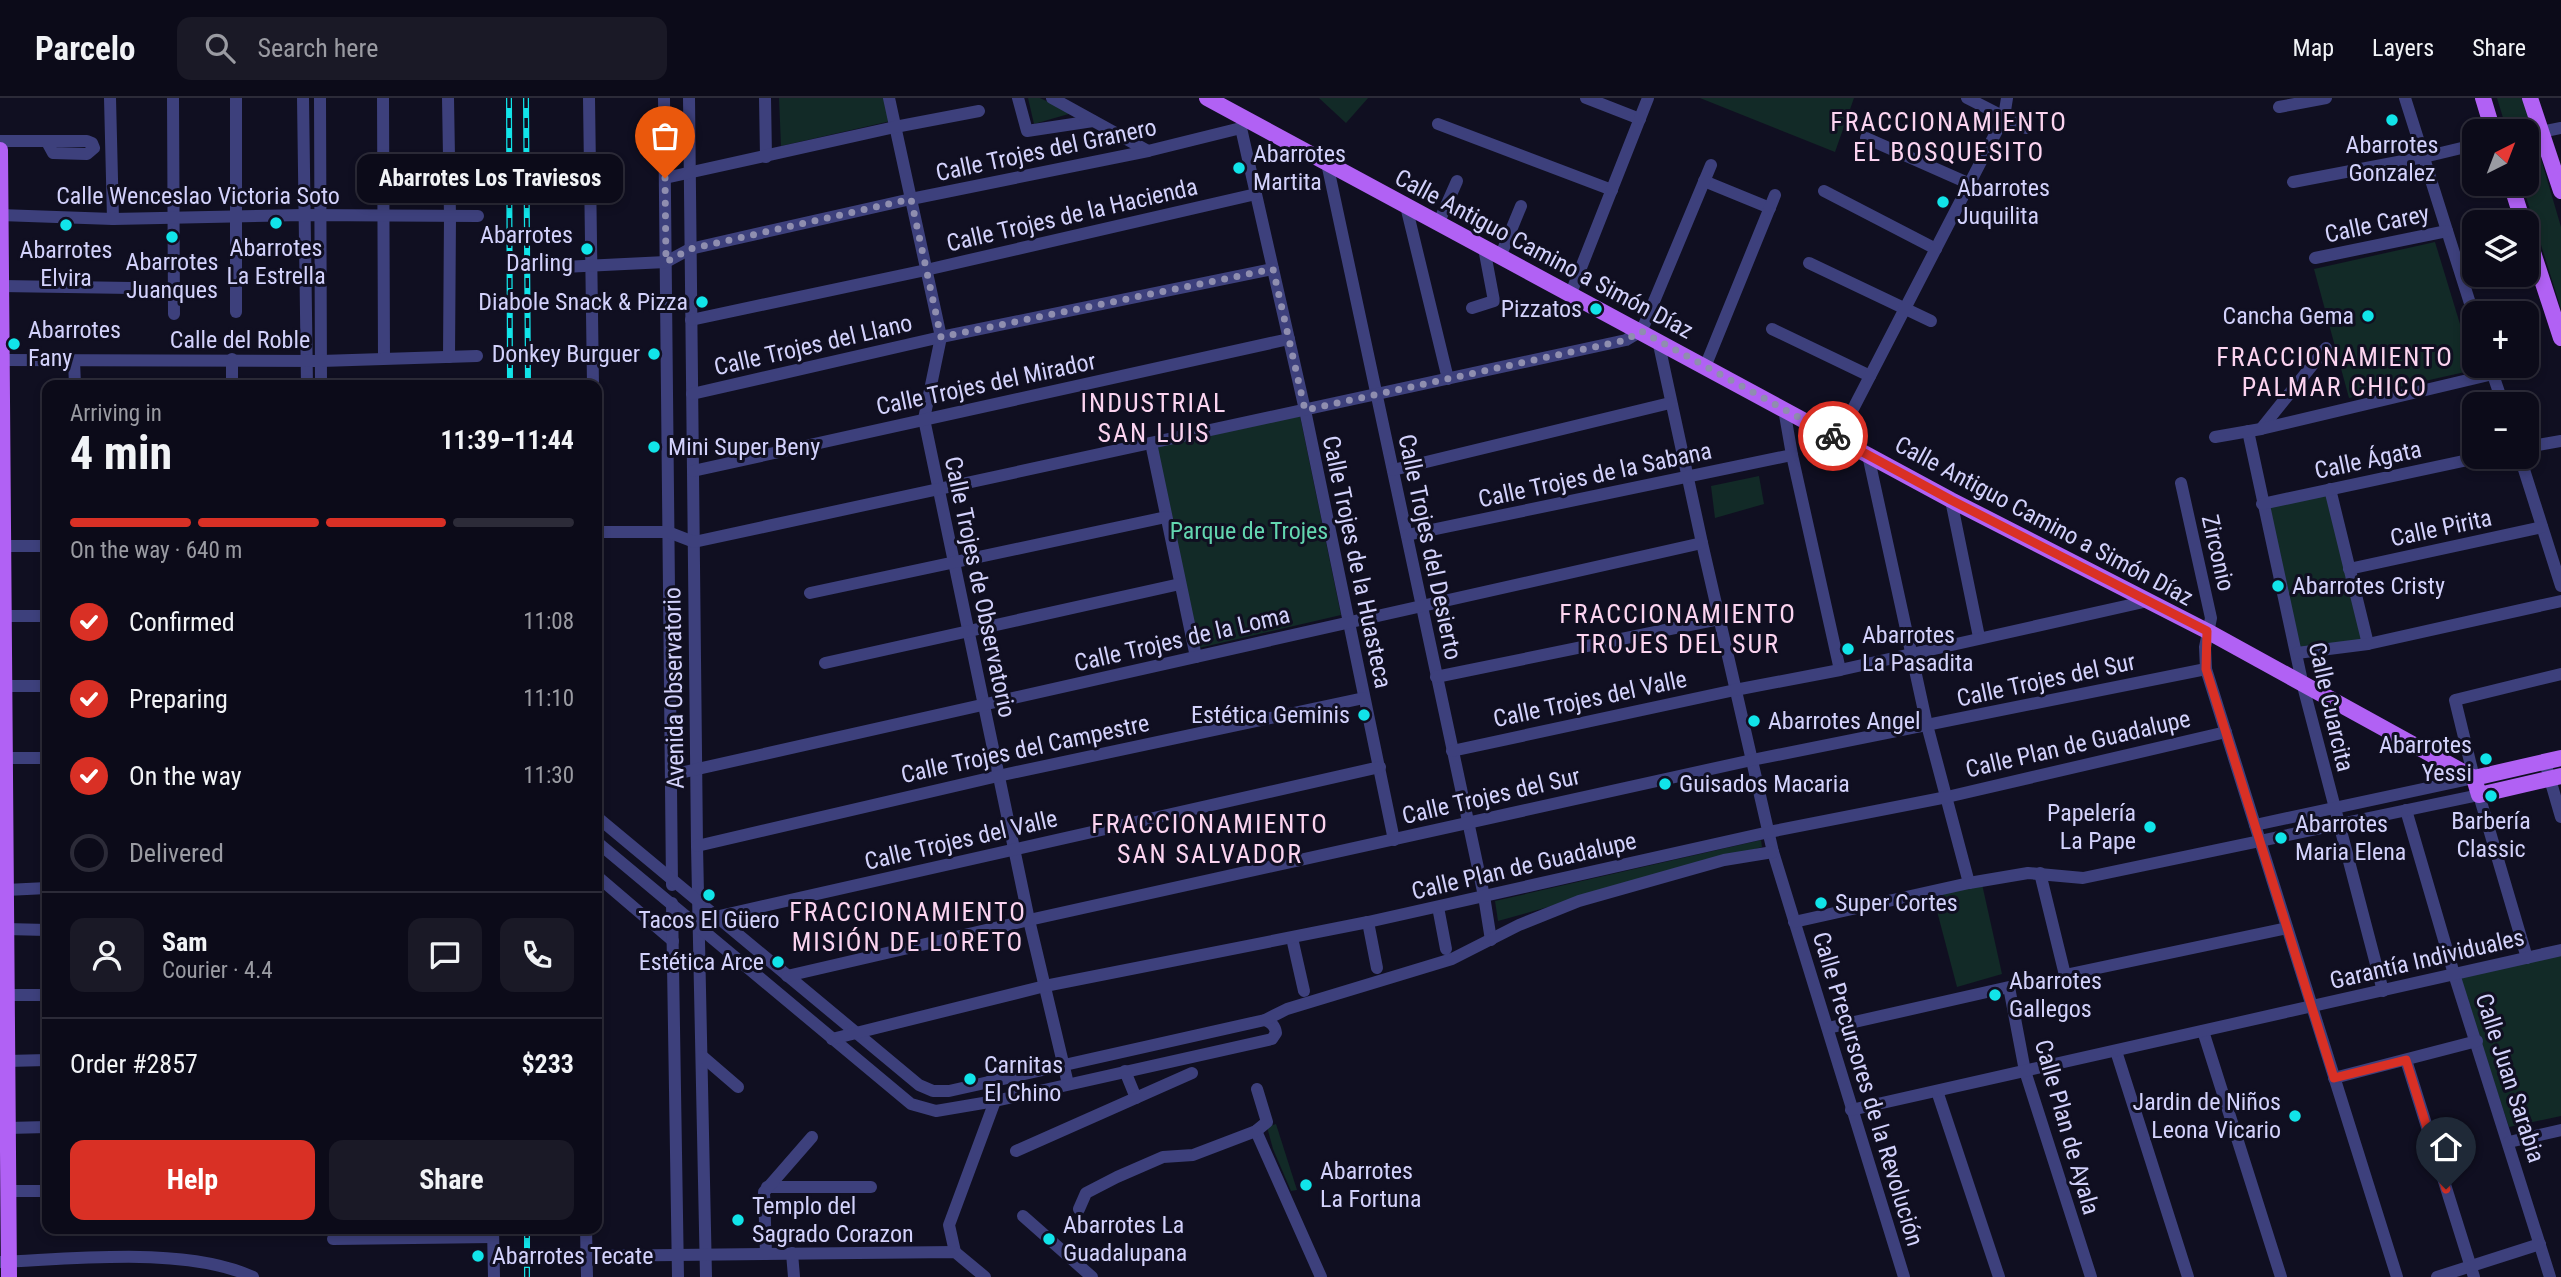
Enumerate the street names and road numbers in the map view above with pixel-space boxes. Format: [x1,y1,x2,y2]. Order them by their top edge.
street label: Calle Trojes del Granero [933,113,1159,187]
street label: Calle Antiguo Camino a Simón Díaz [1390,163,1698,345]
street label: Calle Trojes de la Hacienda [944,172,1200,258]
street label: Calle Wenceslao Victoria Soto [56,182,340,210]
street label: Calle Carey [2322,199,2432,249]
street label: Calle Trojes del Llano [711,309,915,381]
street label: Calle del Roble [170,326,310,354]
street label: Calle Trojes del Mirador [874,347,1098,421]
street label: Calle Antiguo Camino a Simón Díaz [1890,430,2198,612]
street label: Calle Trojes del Desierto [1392,432,1468,662]
street label: Calle Trojes de la Huasteca [1317,433,1397,691]
street label: Calle Ágata [2312,435,2424,485]
street label: Calle Trojes de la Sabana [1476,437,1714,513]
street label: Calle Trojes de Observatorio [939,454,1021,720]
street label: Calle Pirita [2388,504,2494,552]
street label: Zirconio [2196,512,2240,594]
street label: Avenida Observatorio [658,587,690,789]
street label: Calle Trojes de la Loma [1071,601,1293,677]
street label: Calle Cuarcita [2303,640,2359,774]
street label: Calle Trojes del Sur [1954,647,2138,713]
street label: Calle Trojes del Valle [1491,665,1689,733]
street label: Calle Plan de Guadalupe [1963,705,2193,783]
street label: Calle Trojes del Campestre [898,709,1152,789]
street label: Calle Trojes del Sur [1399,762,1583,830]
street label: Calle Trojes del Valle [862,804,1060,876]
street label: Calle Plan de Guadalupe [1409,827,1639,905]
street label: Garantía Individuales [2327,923,2527,995]
street label: Calle Precursores de la Revolución [1807,929,1929,1249]
street label: Calle Juan Sarabia [2470,990,2550,1166]
street label: Calle Plan de Ayala [2029,1036,2105,1218]

